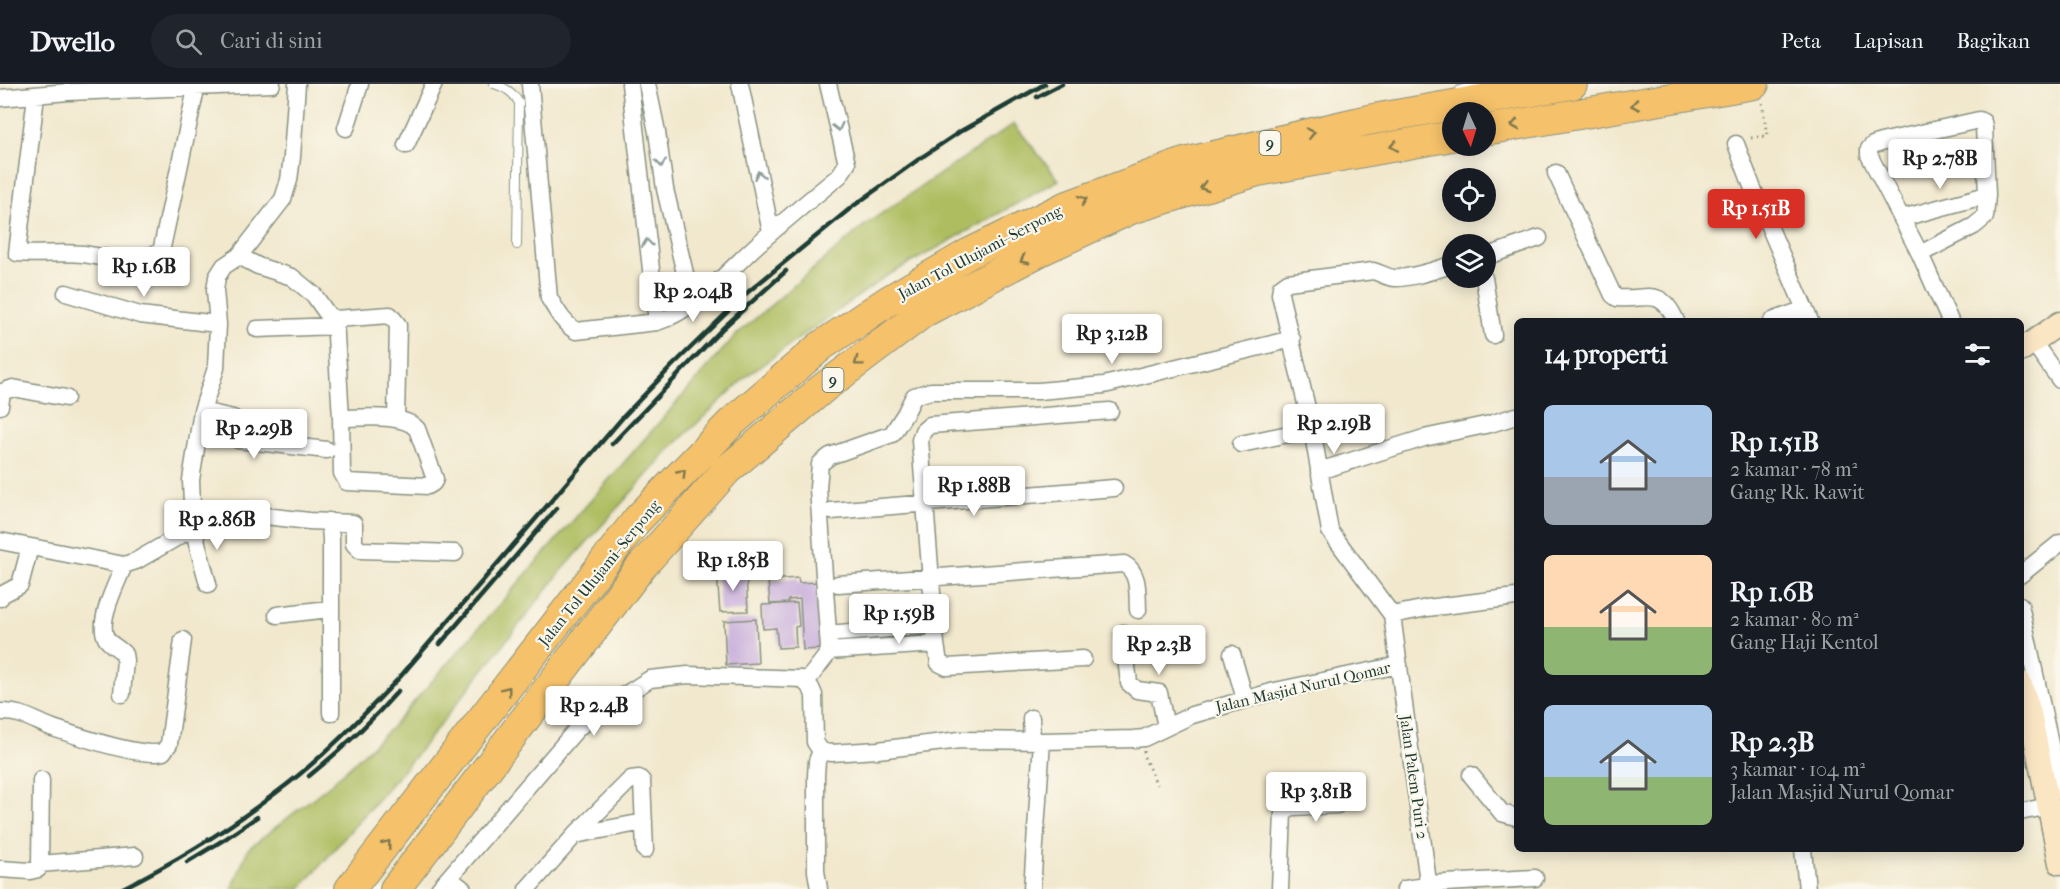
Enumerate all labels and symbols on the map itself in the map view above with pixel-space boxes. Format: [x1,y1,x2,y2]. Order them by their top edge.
one-way arrow [1630,98,1639,110]
north arrow [1442,102,1496,156]
one-way arrow [1511,118,1521,131]
one-way arrow [831,121,844,131]
one-way arrow [1306,128,1316,141]
road number: 9 [1260,131,1280,155]
one-way arrow [1390,139,1399,151]
pin: Rp 2.78B [1878,139,2002,190]
one-way arrow [654,158,667,167]
one-way arrow [754,170,767,180]
one-way arrow [1199,179,1209,192]
pin: Rp 1.51B [1694,189,1818,240]
one-way arrow [1077,195,1088,208]
street label: Jalan Tol Ulujami–Serpong [893,200,1066,304]
one-way arrow [642,239,654,248]
pin: Rp 1.6B [89,247,199,298]
one-way arrow [1019,253,1030,264]
pin: Rp 2.04B [631,272,755,323]
pin: Rp 3.12B [1050,314,1174,365]
one-way arrow [854,354,865,365]
road number: 9 [822,368,844,392]
pin: Rp 2.19B [1272,404,1396,455]
pin: Rp 2.29B [192,409,316,460]
pin: Rp 1.88B [912,466,1036,517]
one-way arrow [675,470,686,480]
street label: Jalan Tol Ulujami–Serpong [533,496,664,652]
pin: Rp 2.86B [155,500,279,551]
pin: Rp 1.85B [671,541,795,592]
pin: Rp 1.59B [837,594,961,645]
pin: Rp 2.3B [1104,625,1214,676]
street label: Jalan Masjid Nurul Qomar [1212,658,1393,717]
one-way arrow [499,686,510,697]
pin: Rp 2.4B [539,686,649,737]
street label: Jalan Palem Puri 2 [1396,712,1432,840]
pin: Rp 3.81B [1254,772,1378,823]
one-way arrow [379,839,390,850]

